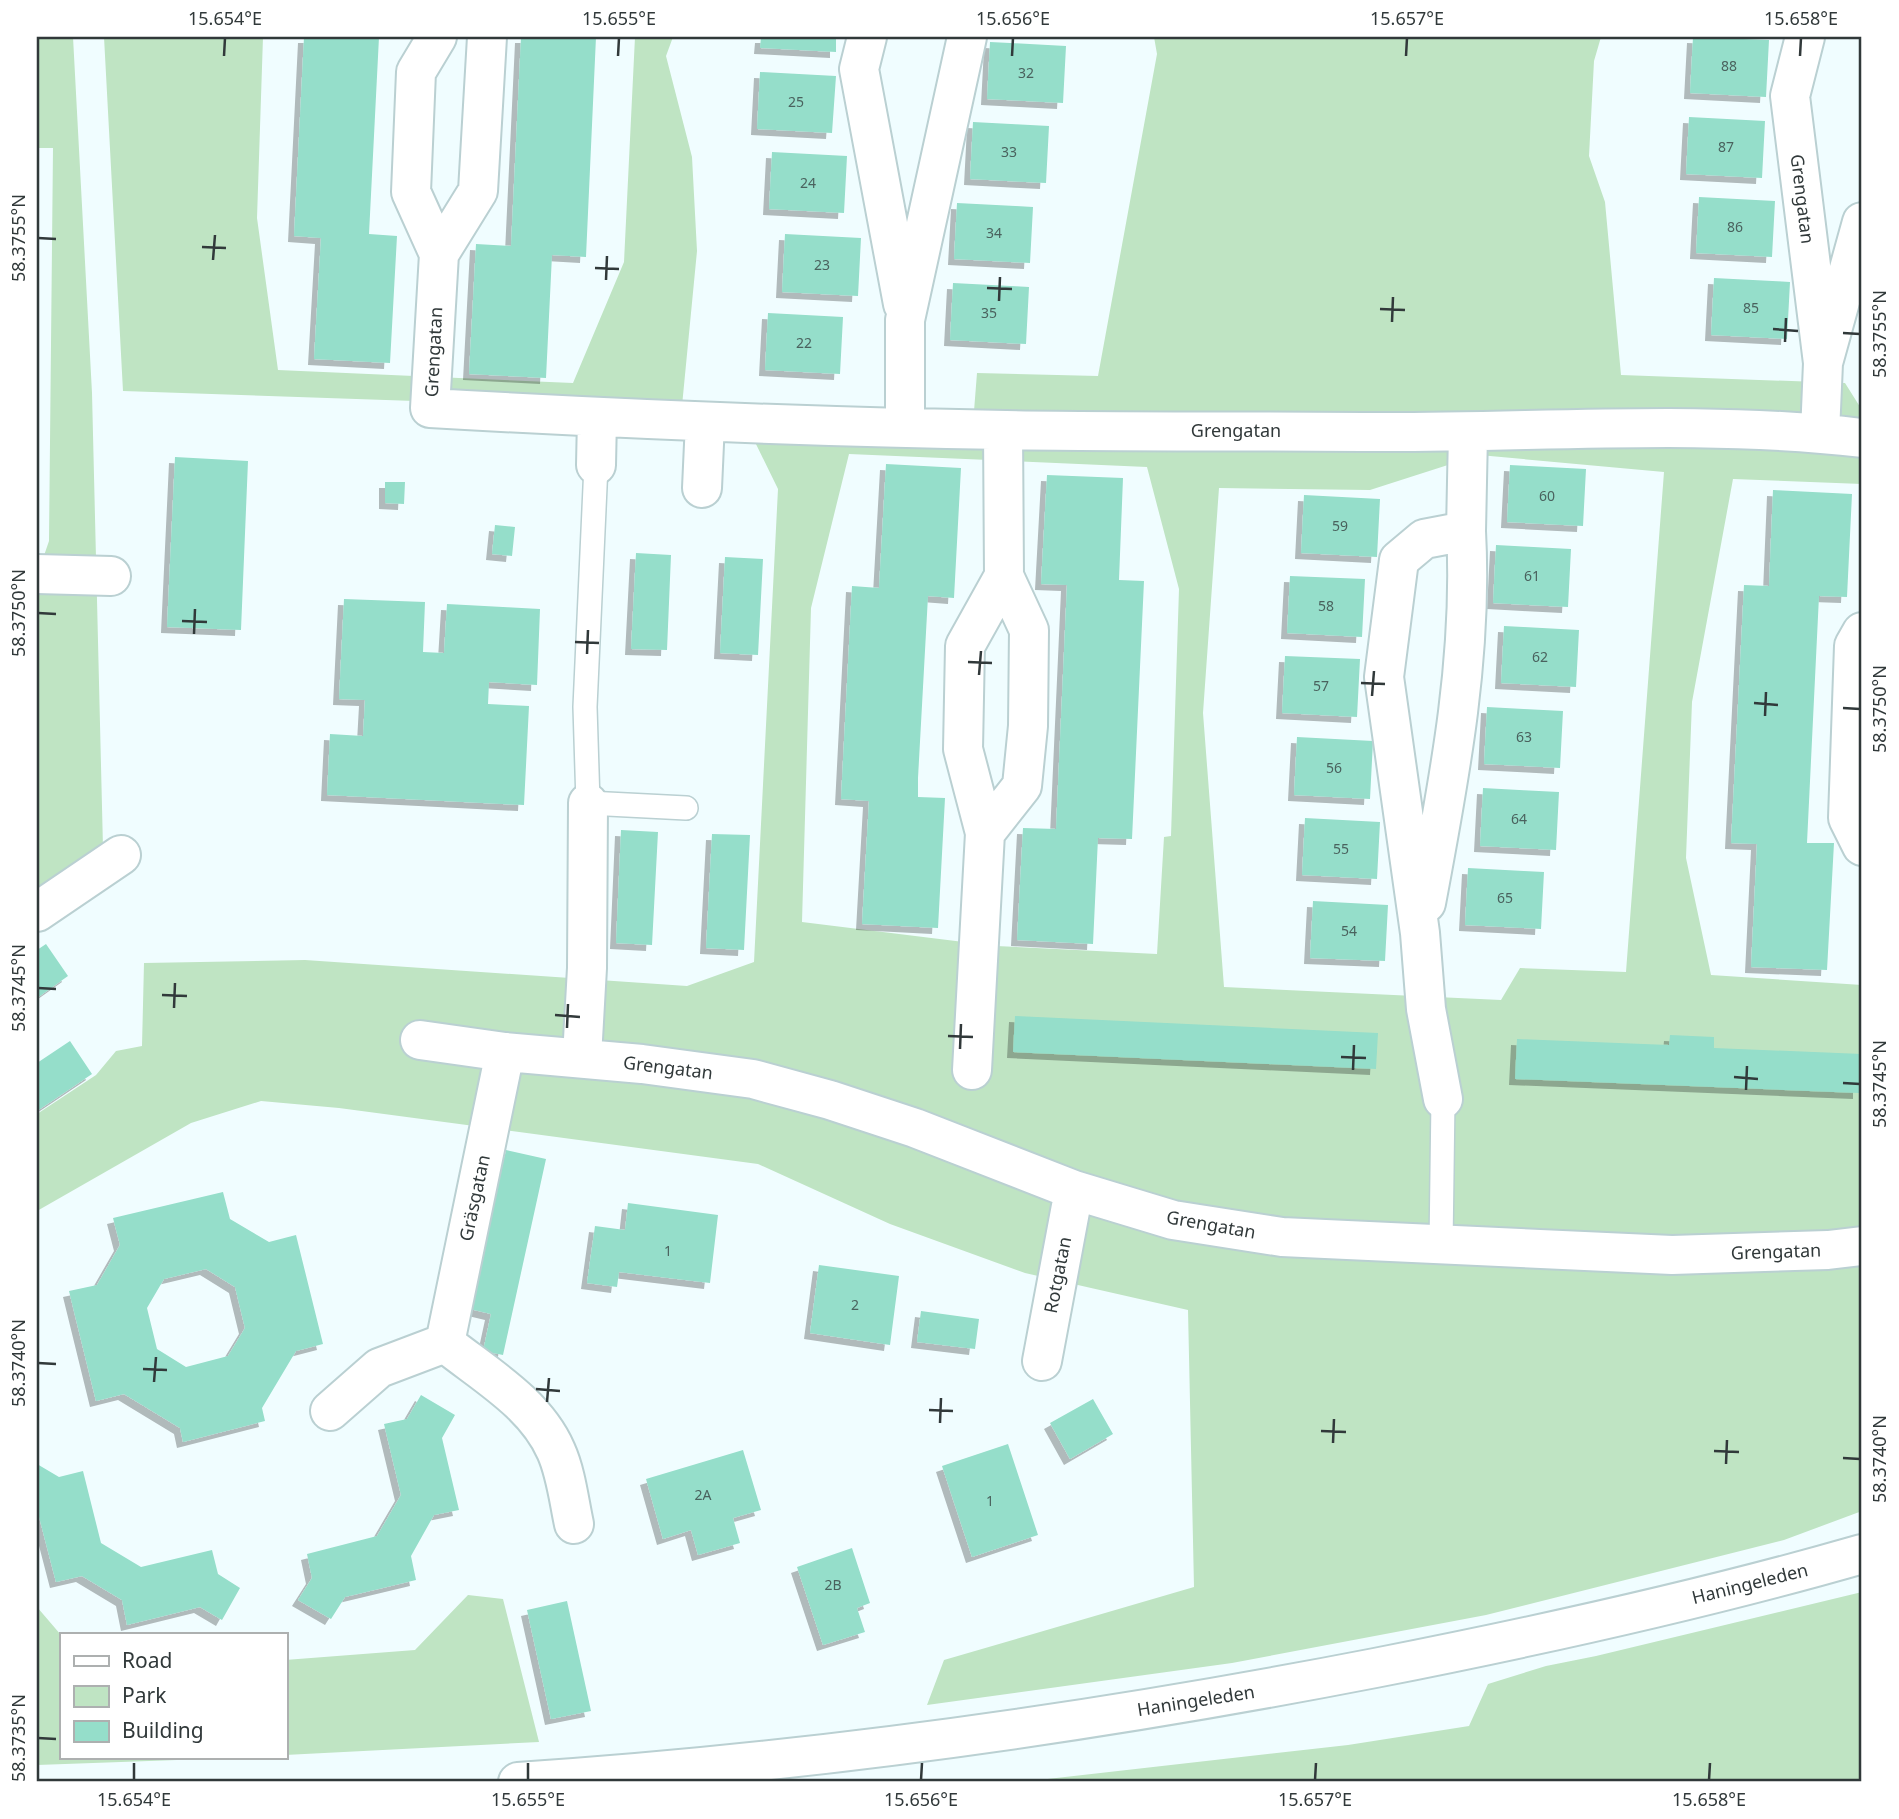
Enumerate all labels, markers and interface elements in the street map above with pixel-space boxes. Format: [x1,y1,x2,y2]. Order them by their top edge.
text: 15.654°E [188,6,262,30]
text: 15.655°E [582,6,656,30]
text: 15.656°E [976,6,1050,30]
text: 15.657°E [1370,6,1444,30]
text: 15.658°E [1764,6,1838,30]
house number: 88 [1721,56,1737,75]
house number: 32 [1018,63,1034,82]
house number: 25 [788,92,804,111]
house number: 87 [1718,137,1734,156]
house number: 33 [1001,142,1017,161]
street label: Grengatan [1786,153,1820,245]
house number: 24 [800,173,816,192]
text: 58.3755°N [6,194,30,282]
house number: 86 [1727,217,1743,236]
house number: 34 [986,223,1002,242]
house number: 23 [814,255,830,274]
text: 58.3755°N [1867,290,1891,378]
house number: 85 [1743,298,1759,317]
house number: 35 [981,303,997,322]
street label: Grengatan [419,306,447,398]
house number: 22 [796,333,812,352]
street label: Grengatan [1191,418,1281,442]
house number: 60 [1539,486,1555,505]
house number: 59 [1332,516,1348,535]
house number: 61 [1524,566,1540,585]
text: 58.3750°N [6,569,30,657]
house number: 58 [1318,596,1334,615]
house number: 62 [1532,647,1548,666]
text: 58.3750°N [1867,665,1891,753]
house number: 57 [1313,676,1329,695]
house number: 63 [1516,727,1532,746]
house number: 56 [1326,758,1342,777]
house number: 64 [1511,809,1527,828]
house number: 55 [1333,839,1349,858]
house number: 65 [1497,888,1513,907]
house number: 54 [1341,921,1357,940]
text: 58.3745°N [6,944,30,1032]
text: 58.3745°N [1867,1040,1891,1128]
street label: Grengatan [622,1050,714,1084]
street label: Gräsgatan [453,1152,495,1243]
street label: Grengatan [1165,1204,1258,1244]
street label: Rotgatan [1038,1234,1076,1315]
street label: Grengatan [1730,1237,1822,1265]
house number: 1 [664,1241,672,1260]
house number: 2 [851,1295,859,1314]
text: 58.3740°N [6,1319,30,1407]
text: 58.3740°N [1867,1415,1891,1503]
house number: 2A [695,1485,712,1504]
house number: 1 [986,1491,994,1510]
street label: Haningeleden [1689,1557,1810,1609]
house number: 2B [824,1575,842,1594]
legend [60,1633,287,1759]
text: Road [122,1646,172,1674]
street label: Haningeleden [1135,1679,1256,1721]
text: Park [122,1681,167,1709]
text: 58.3735°N [6,1694,30,1782]
text: Building [122,1716,204,1744]
text: 15.654°E [97,1787,171,1811]
text: 15.655°E [491,1787,565,1811]
text: 15.656°E [884,1787,958,1811]
text: 15.657°E [1278,1787,1352,1811]
text: 15.658°E [1672,1787,1746,1811]

